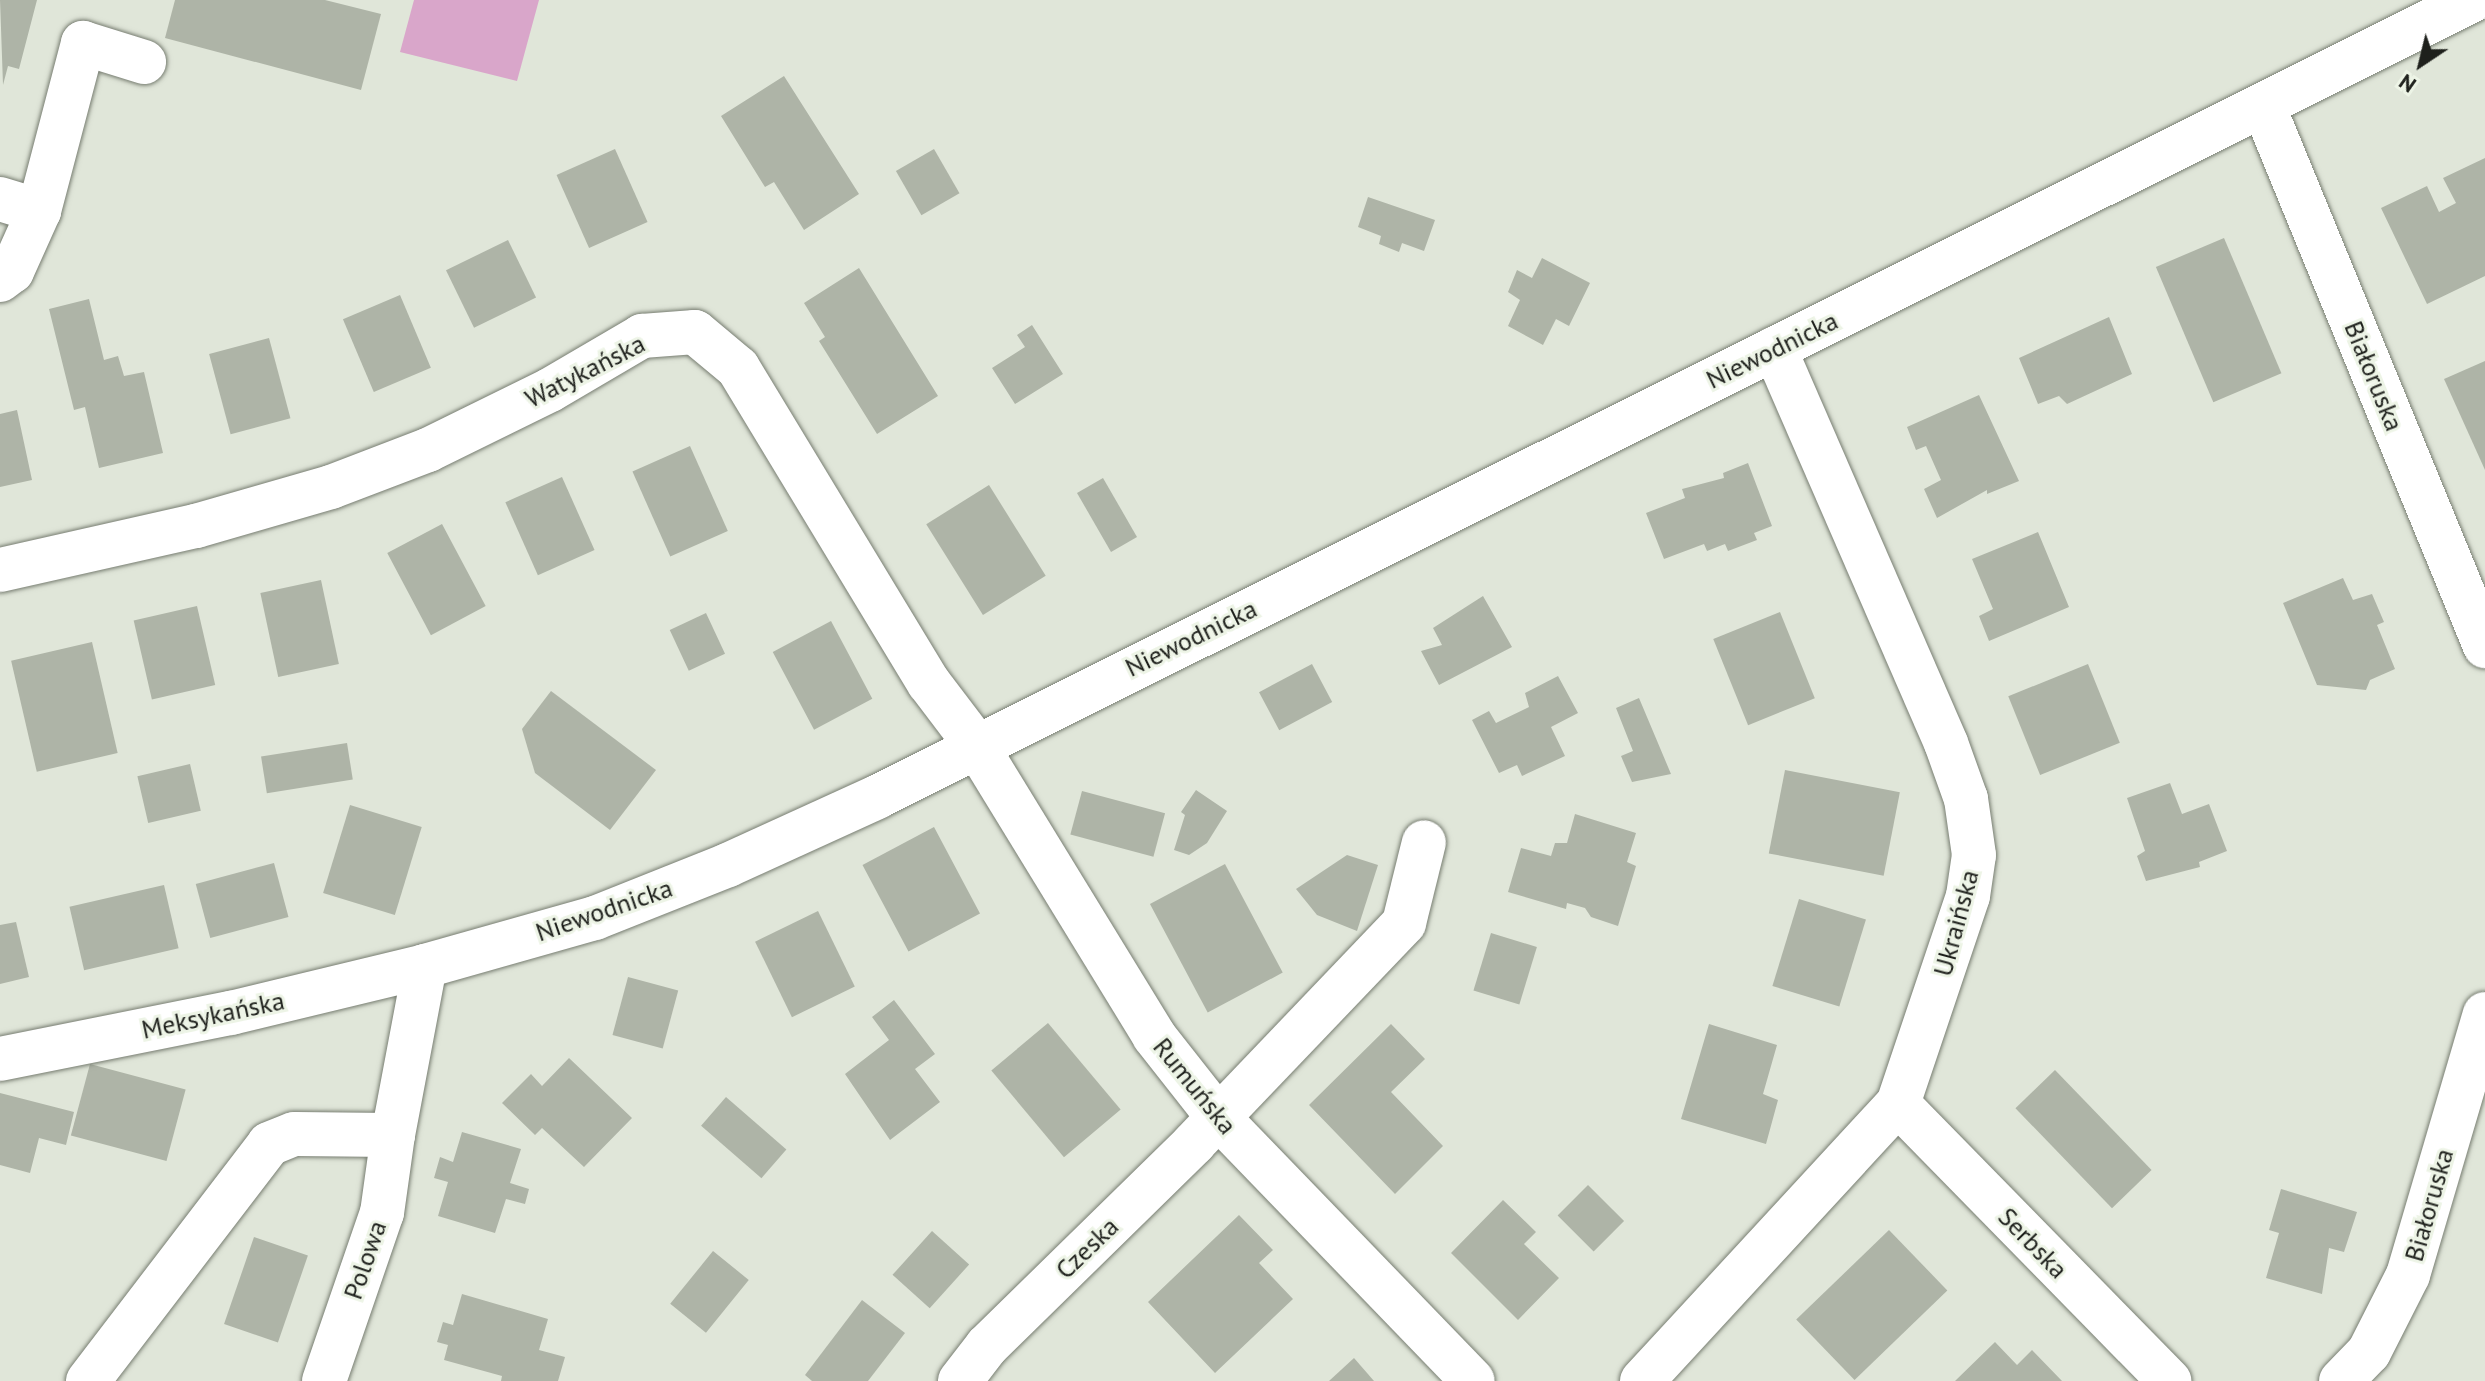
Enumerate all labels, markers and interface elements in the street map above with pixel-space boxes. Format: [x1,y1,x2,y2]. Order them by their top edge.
north arrow [2381,24,2461,104]
text: N [2393,68,2421,99]
street label: Niewodnicka [1701,305,1843,395]
street label: Białoruska [2338,317,2410,435]
street label: Watykańska [520,328,650,414]
street label: Niewodnicka [1120,593,1262,683]
street label: Ukraińska [1927,866,1985,980]
street label: Niewodnicka [532,872,676,948]
street label: Meksykańska [139,985,287,1045]
street label: Rumuńska [1147,1032,1243,1140]
street label: Białoruska [2398,1145,2460,1265]
street label: Serbska [1992,1201,2074,1285]
street label: Czeska [1049,1211,1125,1285]
street label: Polowa [337,1217,393,1303]

